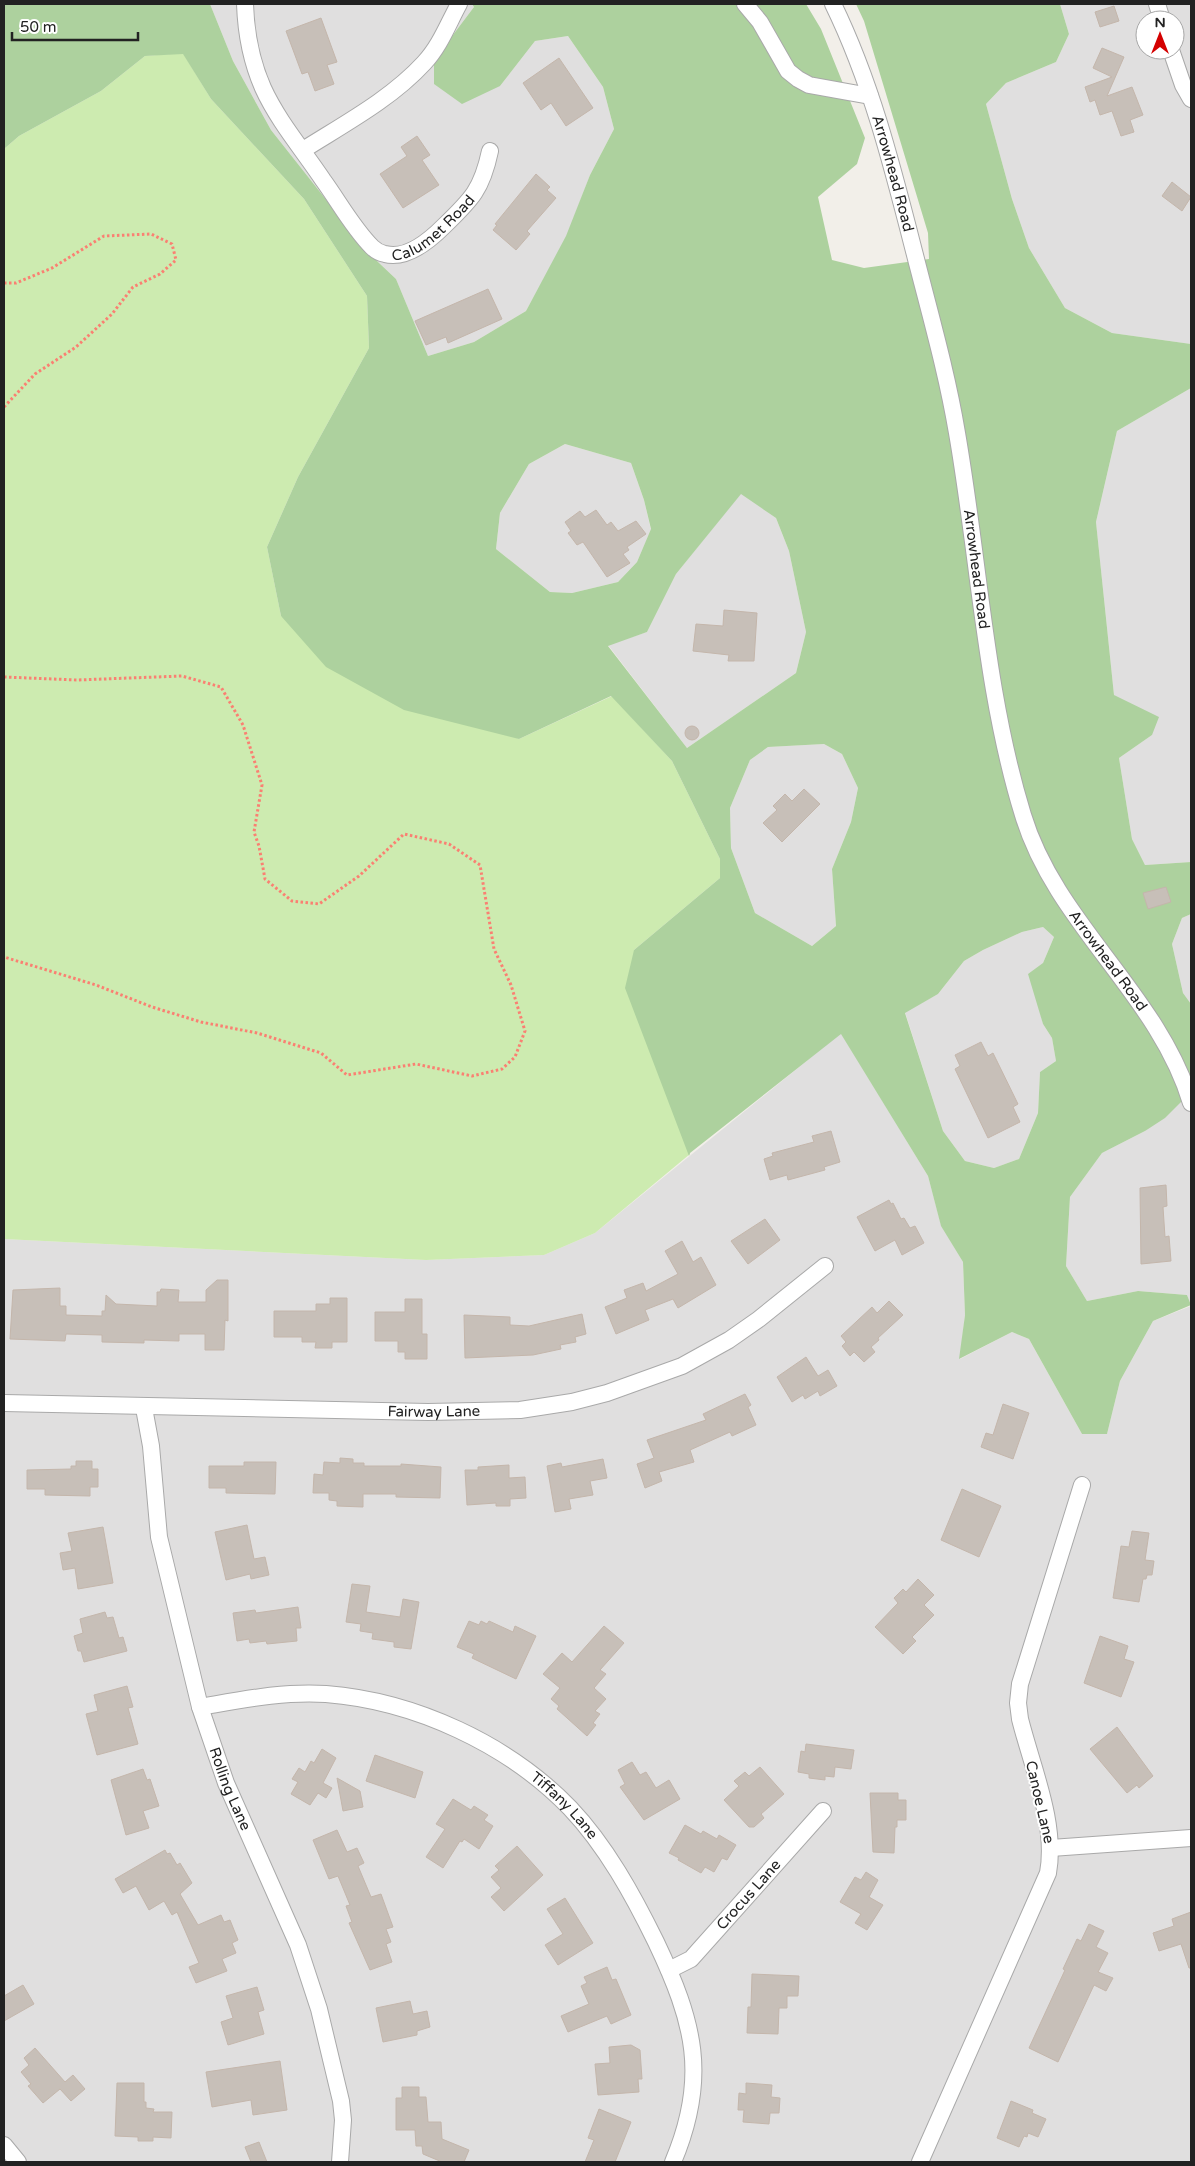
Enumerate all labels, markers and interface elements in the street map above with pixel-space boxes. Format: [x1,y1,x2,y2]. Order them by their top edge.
scale bar [12,10,139,42]
north arrow [1135,10,1185,60]
text: N [1154,14,1166,31]
text: 50 m [20,18,57,36]
street label: Arrowhead Road [868,113,918,234]
street label: Calumet Road [391,191,479,264]
street label: Arrowhead Road [960,508,993,630]
street label: Arrowhead Road [1065,907,1151,1014]
street label: Fairway Lane [387,1402,480,1421]
street label: Rolling Lane [205,1745,255,1833]
street label: Canoe Lane [1022,1759,1058,1845]
street label: Tiffany Lane [527,1768,602,1843]
street label: Crocus Lane [713,1856,784,1933]

